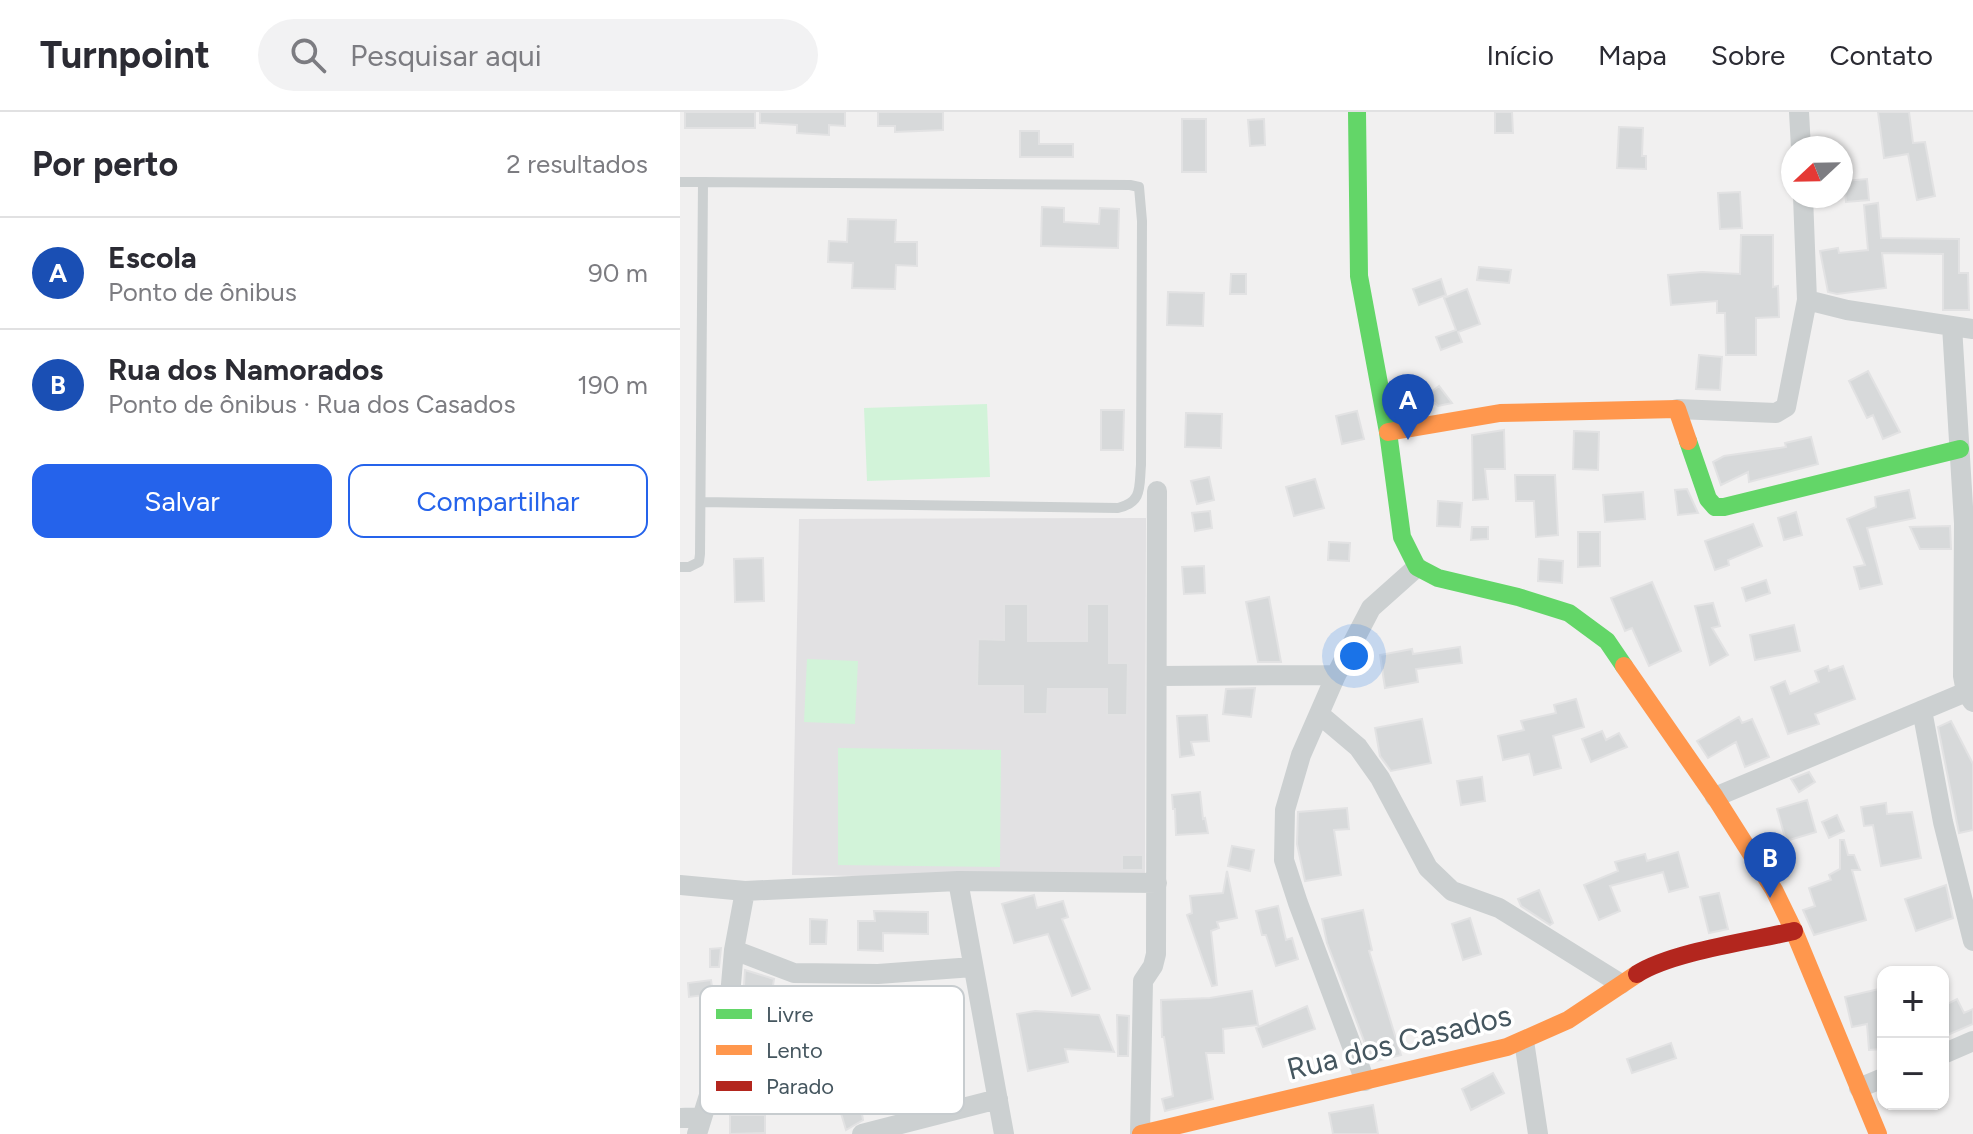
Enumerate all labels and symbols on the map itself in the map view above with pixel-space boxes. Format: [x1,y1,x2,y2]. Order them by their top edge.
north arrow [1781,136,1853,208]
pin: A [1382,374,1434,440]
your location [1334,636,1374,676]
pin: B [1744,832,1796,898]
legend [700,986,964,1114]
street label: Rua dos Casados [1283,996,1515,1088]
text: Livre [766,1001,813,1028]
text: Lento [766,1037,823,1064]
text: Parado [766,1073,834,1100]

